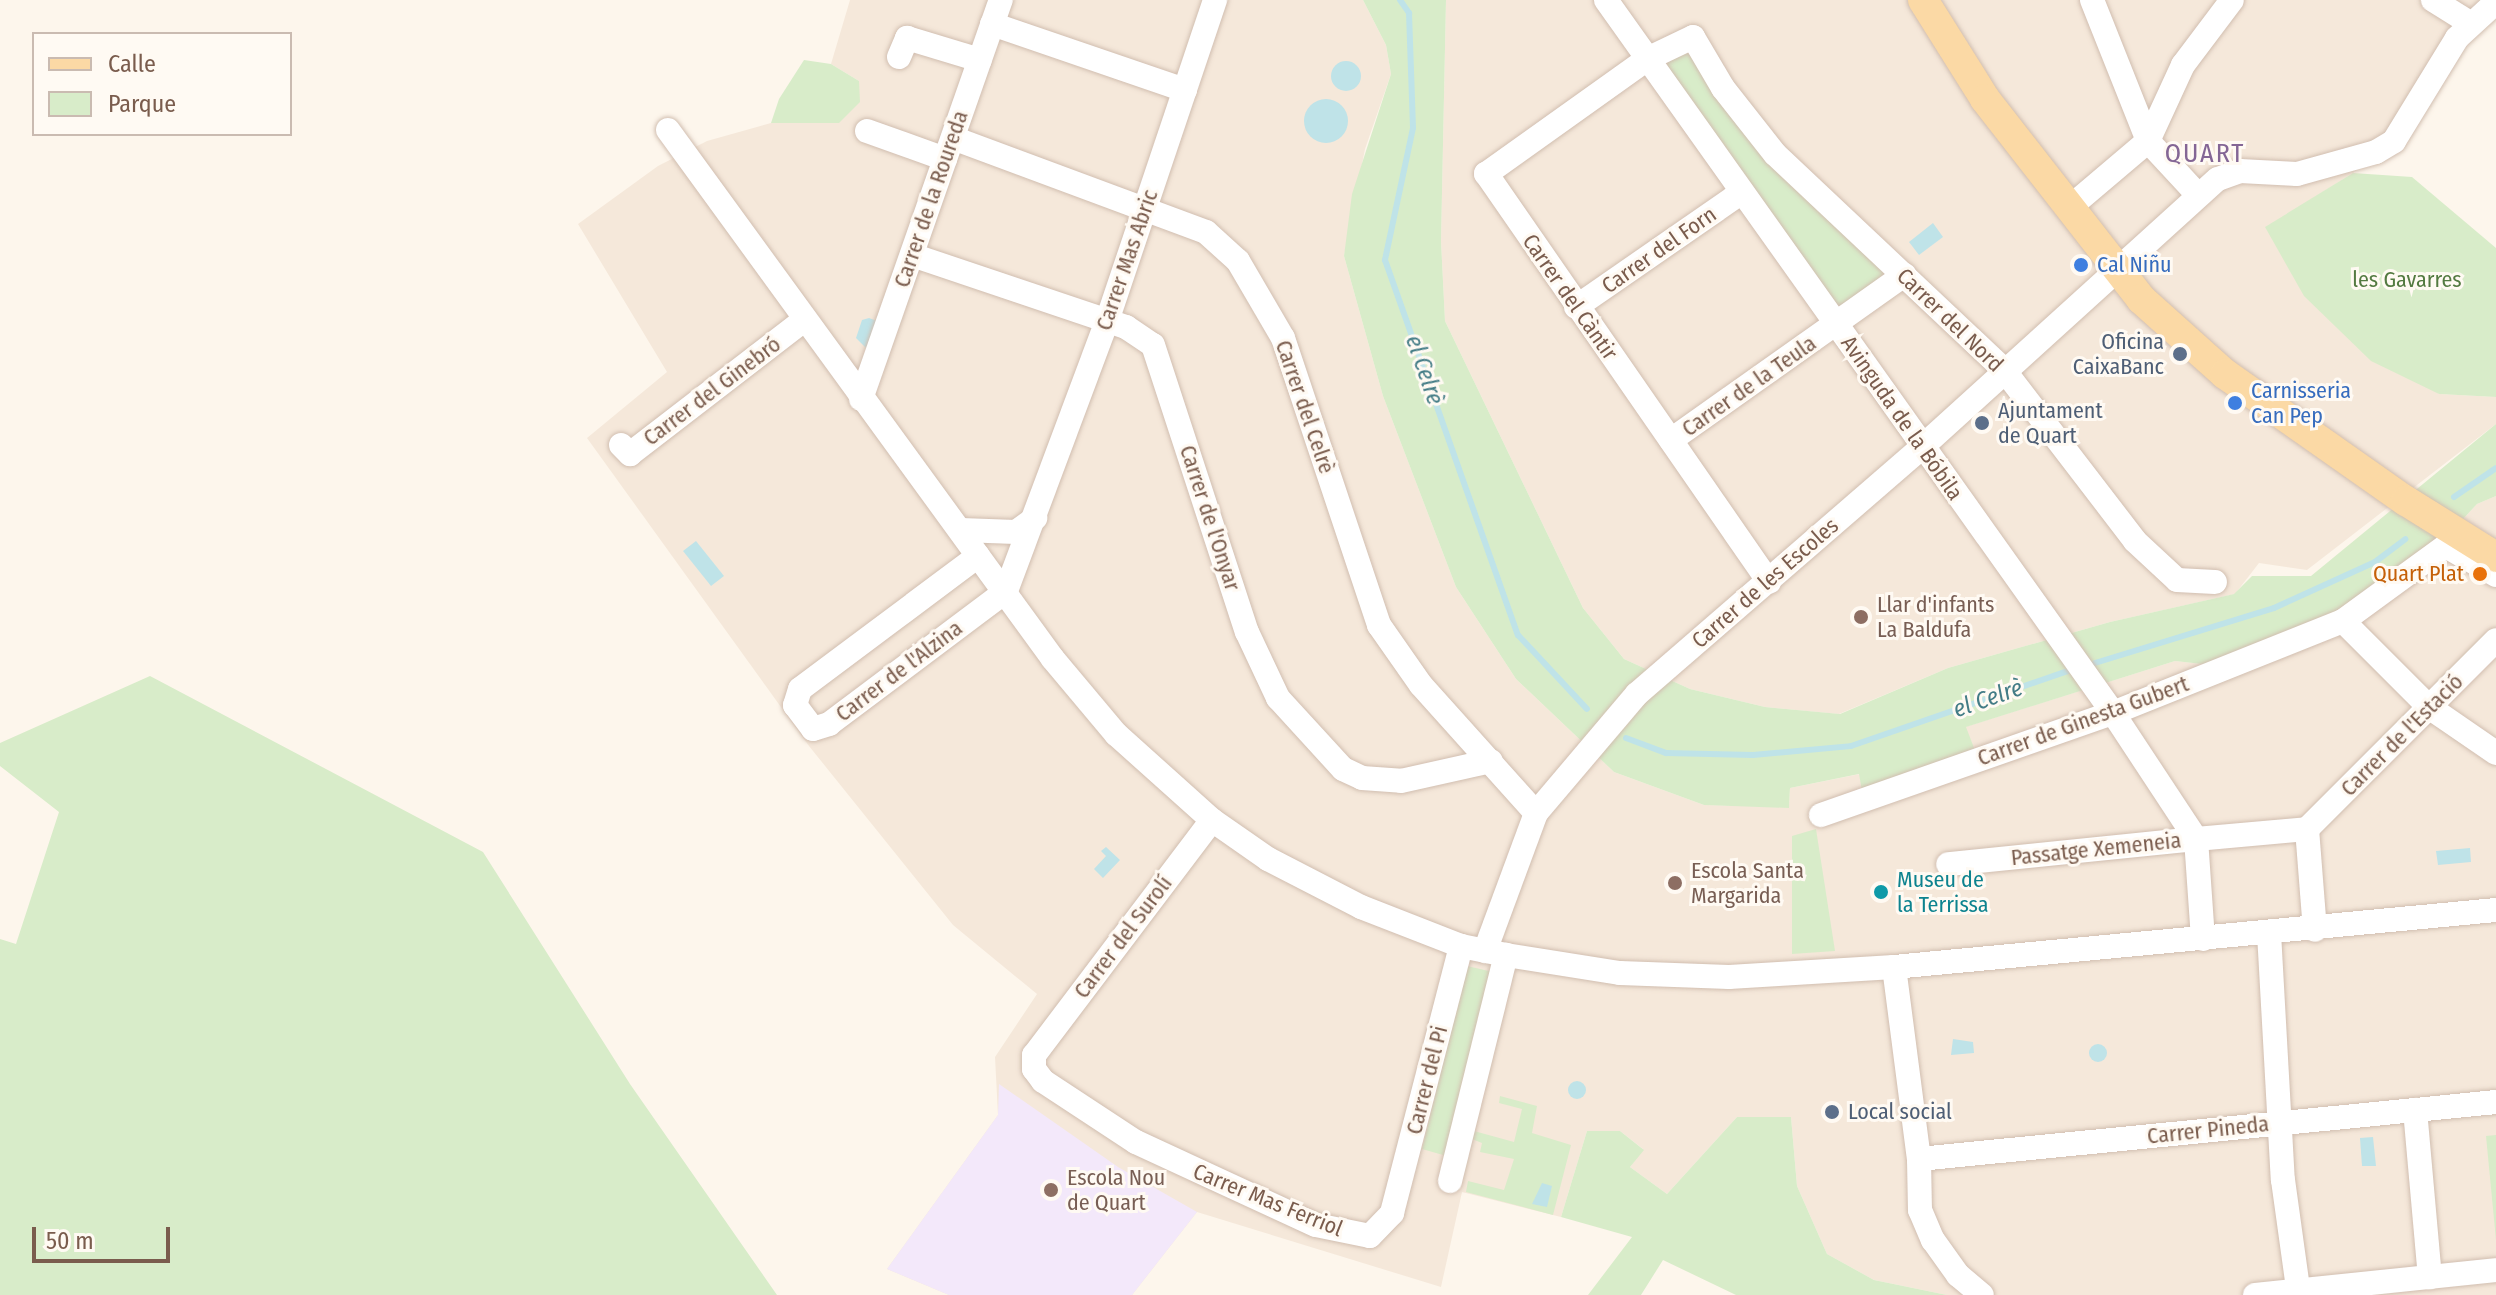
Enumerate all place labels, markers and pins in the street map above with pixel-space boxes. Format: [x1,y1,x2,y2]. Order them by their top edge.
place label: Cal Niñu [2097,252,2171,278]
marker: Cal Niñu [2072,256,2090,274]
place label: Oficina CaixaBanc [2073,328,2164,380]
marker: Oficina CaixaBanc [2171,345,2189,363]
place label: Carnisseria Can Pep [2251,377,2351,428]
marker: Carnisseria Can Pep [2226,394,2244,412]
place label: Ajuntament de Quart [1998,397,2103,448]
marker: Ajuntament de Quart [1973,414,1991,432]
place label: Quart Plat [2373,561,2464,587]
marker: Quart Plat [2471,565,2489,583]
place label: Llar d'infants La Baldufa [1877,591,1994,642]
marker: Llar d'infants La Baldufa [1852,608,1870,626]
place label: Escola Santa Margarida [1691,857,1804,908]
place label: Museu de la Terrissa [1897,866,1989,918]
marker: Escola Santa Margarida [1666,874,1684,892]
marker: Museu de la Terrissa [1872,883,1890,901]
place label: Local social [1848,1099,1952,1125]
marker: Local social [1823,1103,1841,1121]
place label: Escola Nou de Quart [1067,1164,1165,1216]
marker: Escola Nou de Quart [1042,1181,1060,1199]

